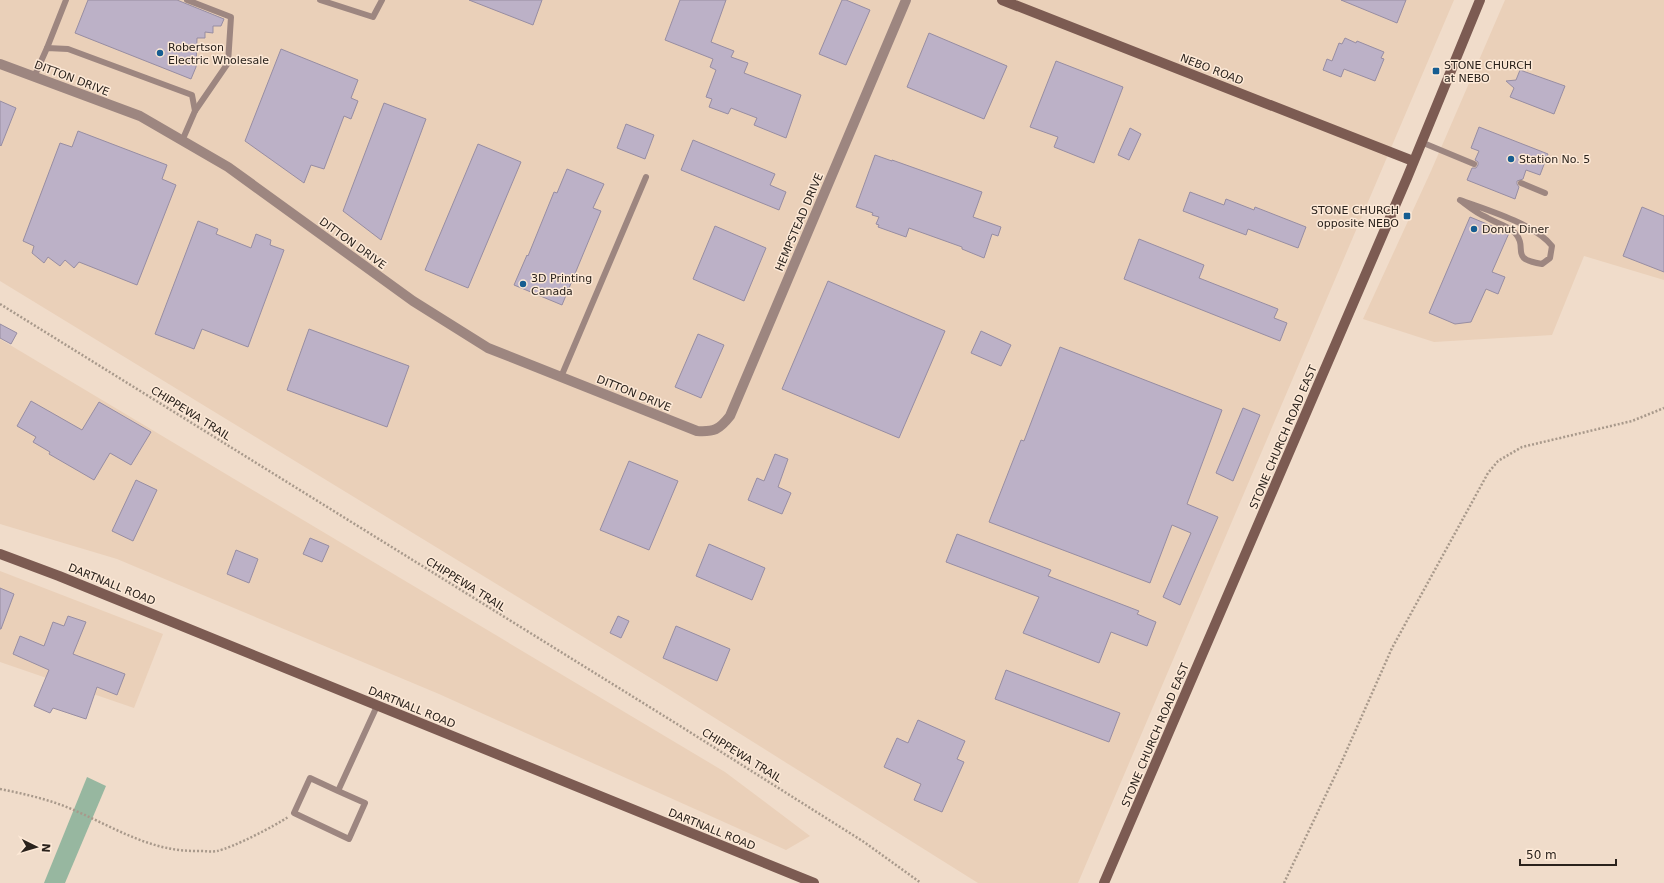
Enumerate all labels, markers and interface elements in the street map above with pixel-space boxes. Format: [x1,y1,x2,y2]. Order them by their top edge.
place label: Robertson Electric Wholesale [168,41,269,67]
marker: Robertson Electric Wholesale [155,48,165,58]
street label: NEBO ROAD [1178,51,1245,88]
street label: DITTON DRIVE [33,58,111,99]
place label: STONE CHURCH at NEBO [1444,59,1532,85]
marker: STONE CHURCH at NEBO [1431,66,1441,76]
place label: Station No. 5 [1519,153,1590,166]
marker: Station No. 5 [1506,154,1516,164]
street label: HEMPSTEAD DRIVE [773,171,826,273]
place label: STONE CHURCH opposite NEBO [1311,204,1399,230]
marker: STONE CHURCH opposite NEBO [1402,211,1412,221]
street label: DITTON DRIVE [317,215,389,272]
place label: Donut Diner [1482,223,1549,236]
marker: Donut Diner [1469,224,1479,234]
place label: 3D Printing Canada [531,272,592,298]
marker: 3D Printing Canada [518,279,528,289]
street label: STONE CHURCH ROAD EAST [1247,363,1320,511]
street label: DITTON DRIVE [595,373,673,414]
street label: CHIPPEWA TRAIL [148,384,234,444]
street label: CHIPPEWA TRAIL [423,555,509,615]
street label: DARTNALL ROAD [66,561,157,608]
street label: STONE CHURCH ROAD EAST [1119,661,1192,809]
street label: DARTNALL ROAD [366,684,457,731]
street label: CHIPPEWA TRAIL [699,726,785,786]
street label: DARTNALL ROAD [666,806,757,853]
north arrow [16,827,56,867]
scale bar [1520,841,1616,867]
text: N [39,843,52,853]
text: 50 m [1526,848,1557,862]

